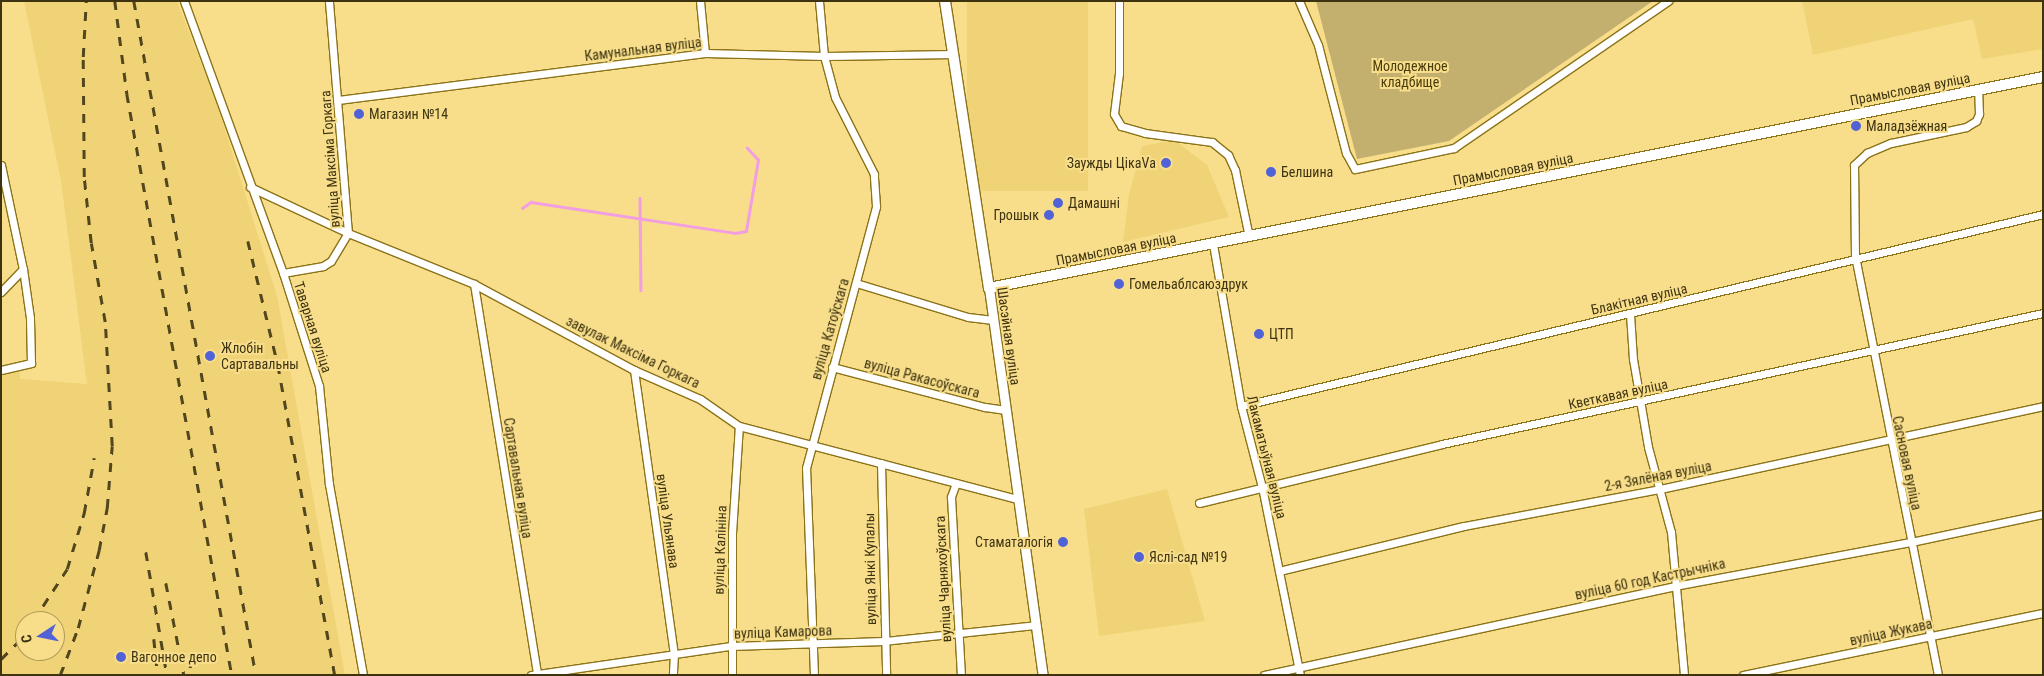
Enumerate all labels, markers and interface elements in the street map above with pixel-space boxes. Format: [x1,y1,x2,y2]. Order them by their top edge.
street label: Камунальная вуліца [584,33,702,65]
park label: Молодежное кладбище [1372,58,1448,90]
street label: Прамысловая вуліца [1848,69,1972,109]
street label: вуліца Максіма Горкага [317,90,343,228]
place label: Магазин №14 [369,106,448,122]
marker: Магазин №14 [353,108,365,120]
place label: Маладзёжная [1866,118,1947,134]
marker: Маладзёжная [1850,120,1862,132]
street label: Прамысловая вуліца [1451,149,1575,189]
place label: Заужды ЦікаVа [1067,155,1156,171]
marker: Заужды ЦікаVа [1160,157,1172,169]
place label: Белшина [1281,164,1333,180]
marker: Белшина [1265,166,1277,178]
place label: Дамашні [1068,195,1120,211]
marker: Дамашні [1052,197,1064,209]
place label: Грошык [994,207,1039,223]
marker: Грошык [1043,209,1055,221]
street label: Прамысловая вуліца [1054,229,1178,269]
street label: вуліца Катоўскага [807,276,853,382]
place label: Гомельаблсаюздрук [1129,276,1248,292]
marker: Гомельаблсаюздрук [1113,278,1125,290]
street label: Таварная вуліца [290,279,336,375]
street label: Блакітная вуліца [1589,280,1689,318]
street label: Шасэйная вуліца [994,286,1024,386]
street label: завулак Максіма Горкага [563,312,703,392]
place label: ЦТП [1269,326,1294,342]
marker: ЦТП [1253,328,1265,340]
place label: Жлобін Сартавальны [221,340,299,372]
marker: Жлобін Сартавальны [203,349,217,363]
street label: вуліца Ракасоўскага [862,354,982,402]
street label: Кветкавая вуліца [1567,375,1669,413]
street label: Лакаматыўная вуліца [1244,394,1290,520]
street label: Сасновая вуліца [1889,414,1925,512]
street label: Сартавальная вуліца [500,417,536,539]
street label: 2-я Зялёная вуліца [1603,457,1713,495]
street label: вуліца Ульянава [653,473,683,569]
street label: вуліца Калініна [710,505,730,595]
street label: вуліца Янкі Купалы [861,513,879,625]
street label: вуліца Чарняхоўскага [931,515,955,643]
place label: Стаматалогія [975,534,1053,550]
marker: Стаматалогія [1057,536,1069,548]
place label: Яслі-сад №19 [1149,549,1227,565]
marker: Яслі-сад №19 [1133,551,1145,563]
street label: вуліца 60 год Кастрычніка [1573,555,1727,603]
north arrow [15,611,65,661]
street label: вуліца Жукава [1848,615,1934,649]
street label: вуліца Камарова [734,622,832,642]
text: С [18,633,35,644]
place label: Вагонное депо [131,649,217,665]
marker: Вагонное депо [115,651,127,663]

